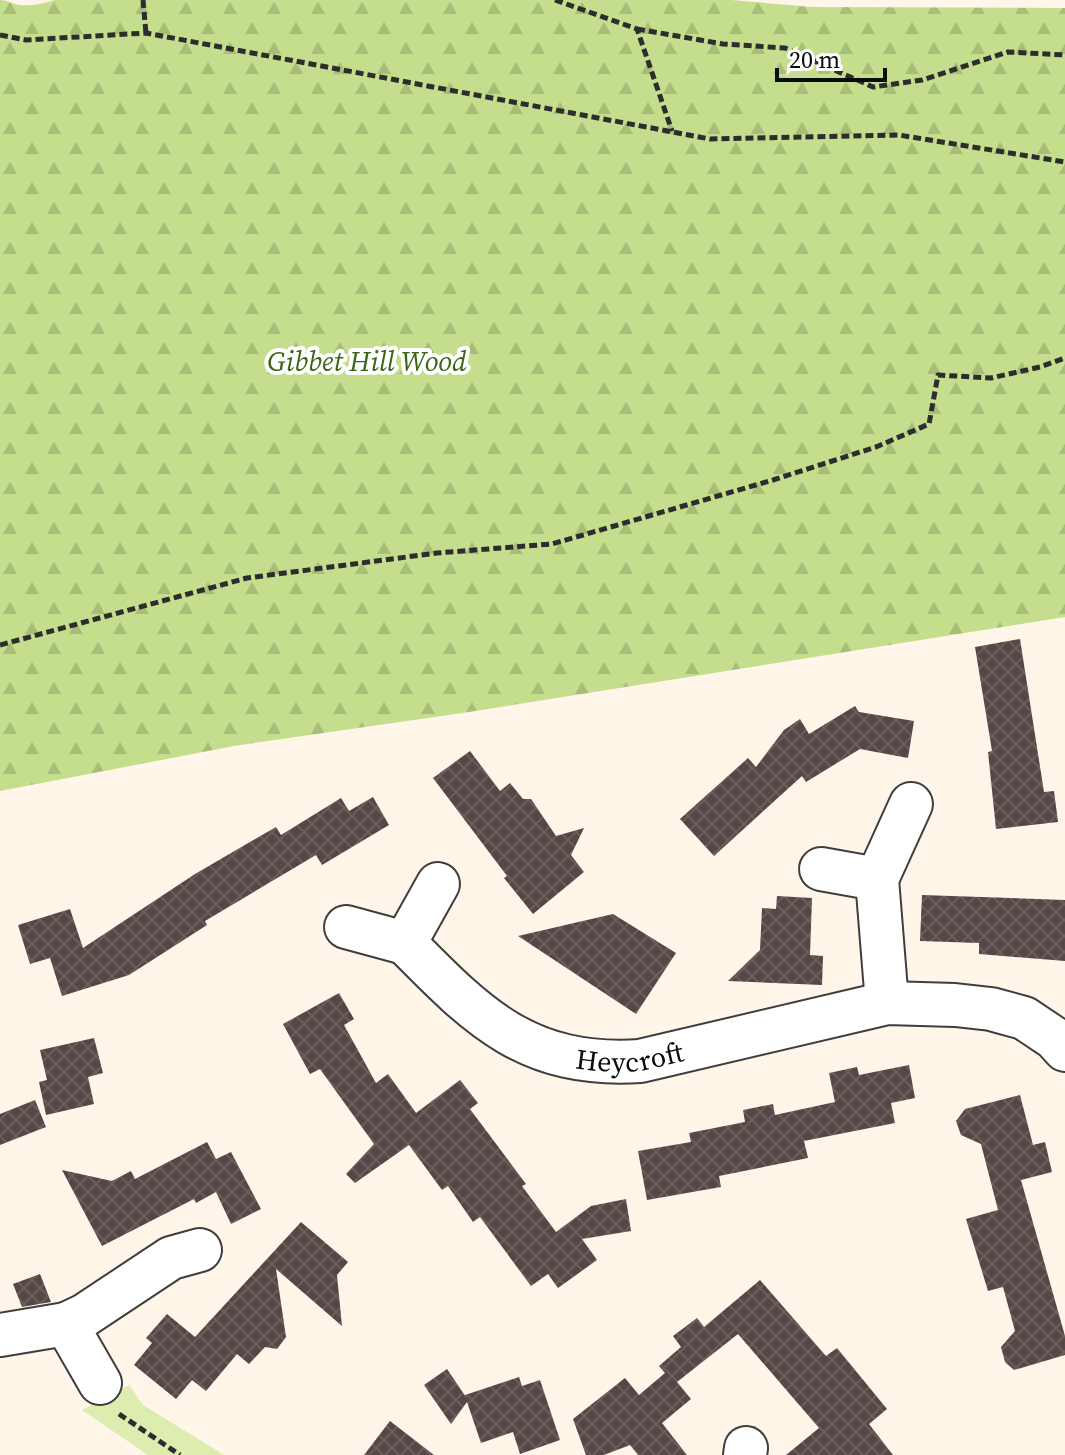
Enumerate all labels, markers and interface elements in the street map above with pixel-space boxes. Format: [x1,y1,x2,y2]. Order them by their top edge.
scale bar [777,32,885,82]
text: 20 m [789,43,840,76]
park label: Gibbet Hill Wood [267,342,467,380]
street label: Heycroft [574,1032,687,1081]

